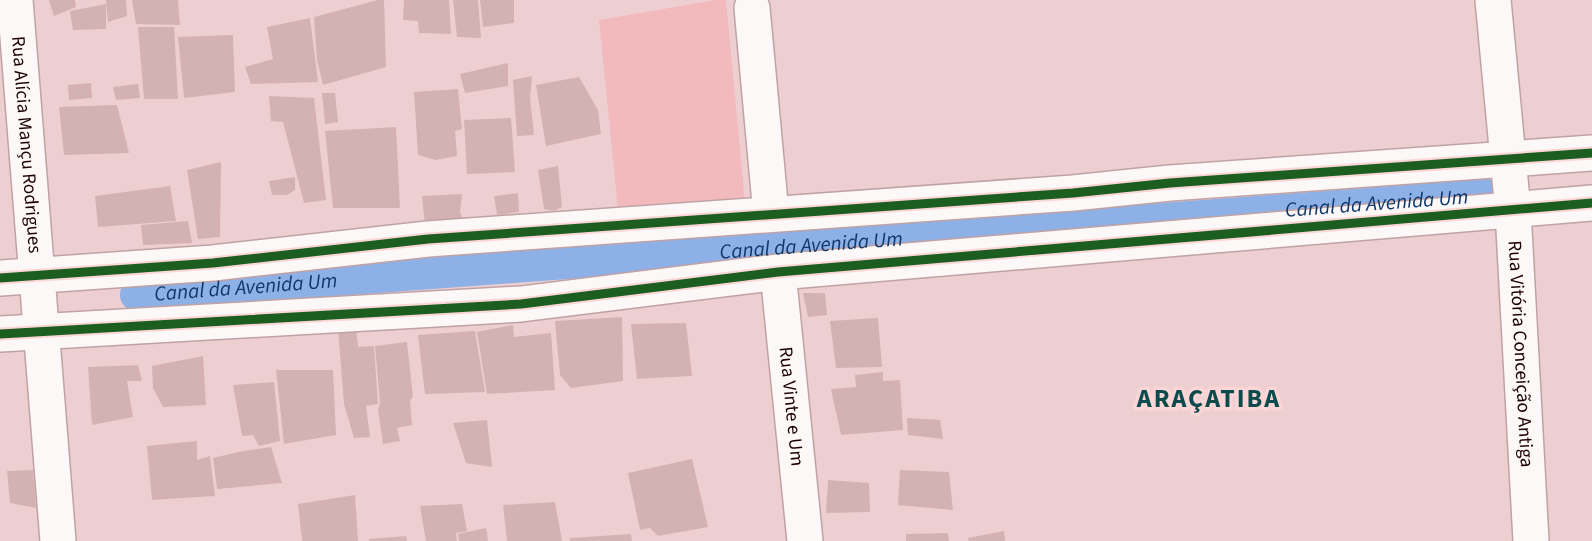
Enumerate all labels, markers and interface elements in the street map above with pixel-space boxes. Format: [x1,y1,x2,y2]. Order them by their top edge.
street label: Rua Alícia Mançu Rodrigues [4,35,49,254]
water label: Canal da Avenida Um [1284,181,1469,225]
water label: Canal da Avenida Um [718,223,904,267]
street label: Rua Vitória Conceição Antiga [1501,240,1540,468]
water label: Canal da Avenida Um [153,265,338,309]
street label: Rua Vinte e Um [772,345,811,467]
district label: ARAÇATIBA [1136,380,1281,417]

